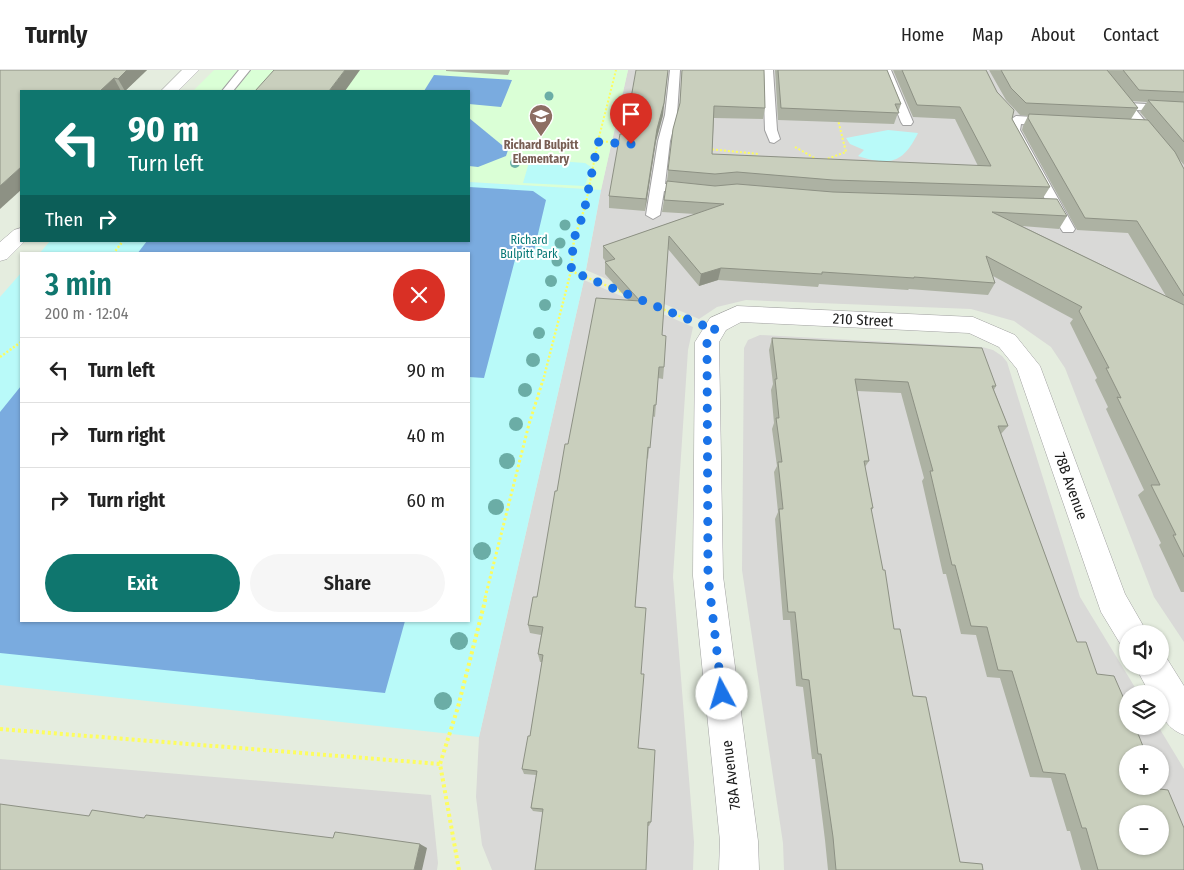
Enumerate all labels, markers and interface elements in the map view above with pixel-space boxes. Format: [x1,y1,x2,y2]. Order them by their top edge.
text: Turnly [25,21,87,49]
text: Home [901,24,944,46]
text: Map [972,24,1003,46]
text: About [1031,24,1075,46]
text: Contact [1103,24,1159,46]
pin [610,93,652,144]
icon: arrive [617,100,645,128]
school or university icon: Richard Bulpitt Elementary [528,103,554,137]
text: 90 m [128,108,199,150]
icon: left [45,110,110,175]
place label: Richard Bulpitt Elementary [504,138,579,166]
text: Turn left [128,150,204,177]
icon: right [93,205,121,233]
text: Then [45,208,83,231]
park label: Richard Bulpitt Park [500,233,558,261]
text: 3 min [45,267,112,303]
button: close [393,269,445,321]
text: 200 m · 12:04 [45,304,128,323]
street label: 210 Street [832,309,894,331]
icon: left [45,356,73,384]
text: Turn left [88,359,155,382]
text: 90 m [407,359,445,382]
icon: right [45,421,73,449]
text: Turn right [88,424,165,447]
text: 40 m [407,424,445,447]
street label: 78B Avenue [1051,450,1091,522]
icon: right [45,486,73,514]
text: Turn right [88,489,165,512]
text: 60 m [407,489,445,512]
button: Exit [45,554,240,612]
button: Share [250,554,445,612]
map controls [1119,625,1169,855]
button: sound [1119,625,1169,675]
position arrow [695,667,747,719]
button: layers [1119,685,1169,735]
street label: 78A Avenue [718,739,744,811]
button: + [1119,745,1169,795]
button: − [1119,805,1169,855]

